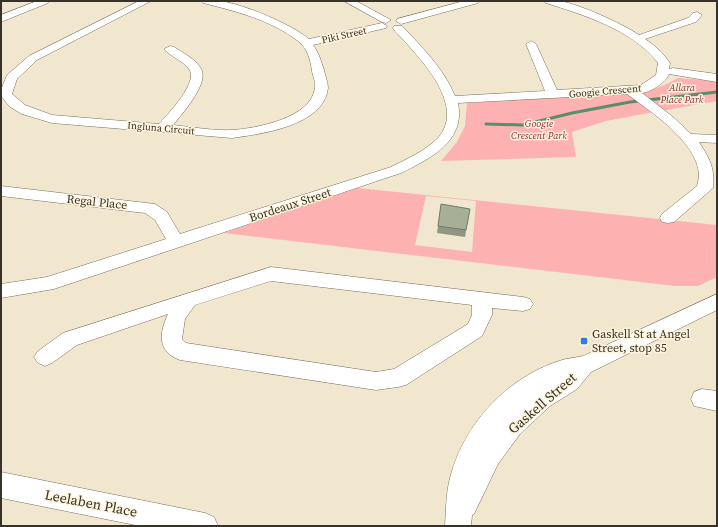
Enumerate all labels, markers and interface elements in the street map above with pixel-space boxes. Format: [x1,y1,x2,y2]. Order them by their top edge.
street label: Piki Street [320,23,368,46]
street label: Googie Crescent [568,81,642,101]
park label: Allara Place Park [659,81,704,106]
park label: Googie Crescent Park [511,117,567,142]
street label: Ingluna Circuit [127,119,196,137]
street label: Bordeaux Street [247,184,333,226]
street label: Regal Place [66,191,128,213]
place label: Gaskell St at Angel Street, stop 85 [592,326,691,356]
marker: Gaskell St at Angel Street, stop 85 [579,336,589,346]
street label: Gaskell Street [503,367,581,438]
street label: Leelaben Place [43,484,139,522]

